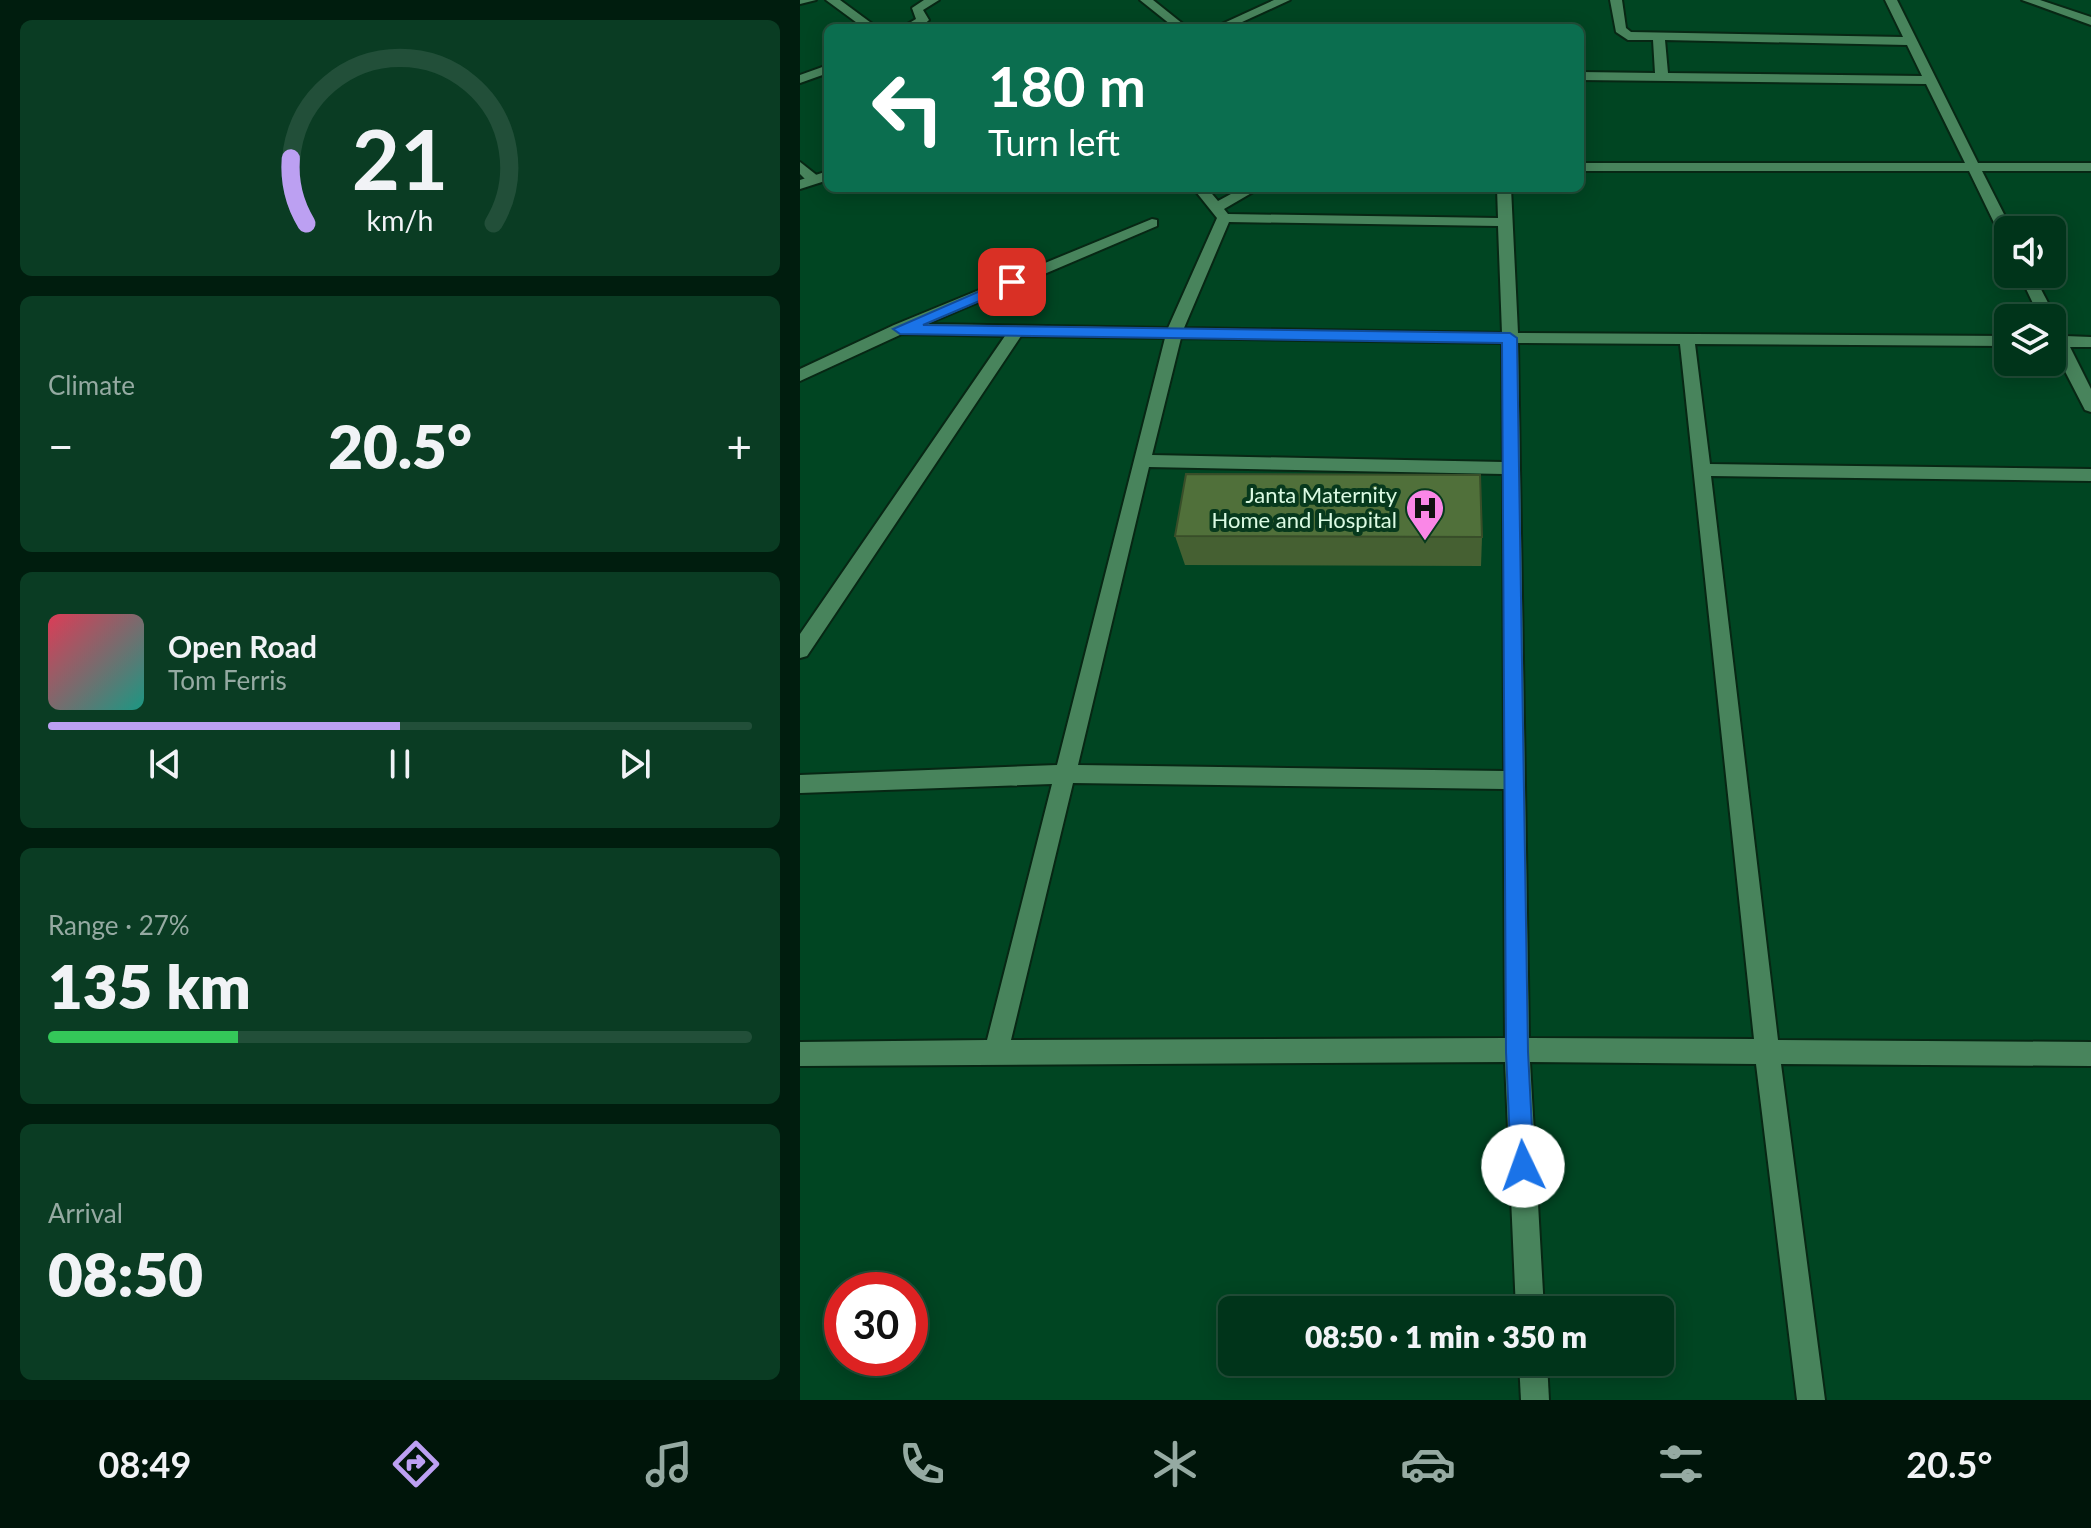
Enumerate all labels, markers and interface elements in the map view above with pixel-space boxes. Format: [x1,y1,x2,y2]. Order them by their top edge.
text: 180 m [988,52,1146,119]
icon: left [856,56,960,160]
text: 21 [352,108,448,208]
text: Turn left [988,120,1120,164]
text: km/h [367,203,433,237]
map controls [1994,216,2066,376]
button: sound [1994,216,2066,288]
pin [978,248,1046,316]
icon: arrive [990,260,1034,304]
button: layers [1994,304,2066,376]
text: Climate [48,369,135,401]
text: 20.5° [328,410,472,482]
text: − [48,420,74,472]
text: + [726,420,752,472]
place label: Janta Maternity Home and Hospital [1211,481,1398,533]
hospital icon: Janta Maternity Home and Hospital [1404,487,1446,542]
text: Open Road [168,628,317,664]
text: Tom Ferris [168,664,287,696]
icon: previous [143,742,187,786]
icon: pause [378,742,422,786]
icon: next [613,742,657,786]
text: Range · 27% [48,909,190,941]
text: 135 km [48,950,251,1022]
position arrow [1481,1124,1565,1208]
text: Arrival [48,1197,123,1229]
text: 08:50 [48,1238,203,1310]
speed limit sign: 30 [824,1272,928,1376]
text: 08:50 · 1 min · 350 m [1305,1318,1587,1354]
icon: directions [388,1436,444,1492]
icon: music [641,1436,697,1492]
icon: phone [894,1436,950,1492]
icon: climate [1147,1436,1203,1492]
icon: car [1400,1436,1456,1492]
icon: filters [1653,1436,1709,1492]
text: 08:49 [99,1442,191,1486]
text: 20.5° [1906,1442,1992,1486]

